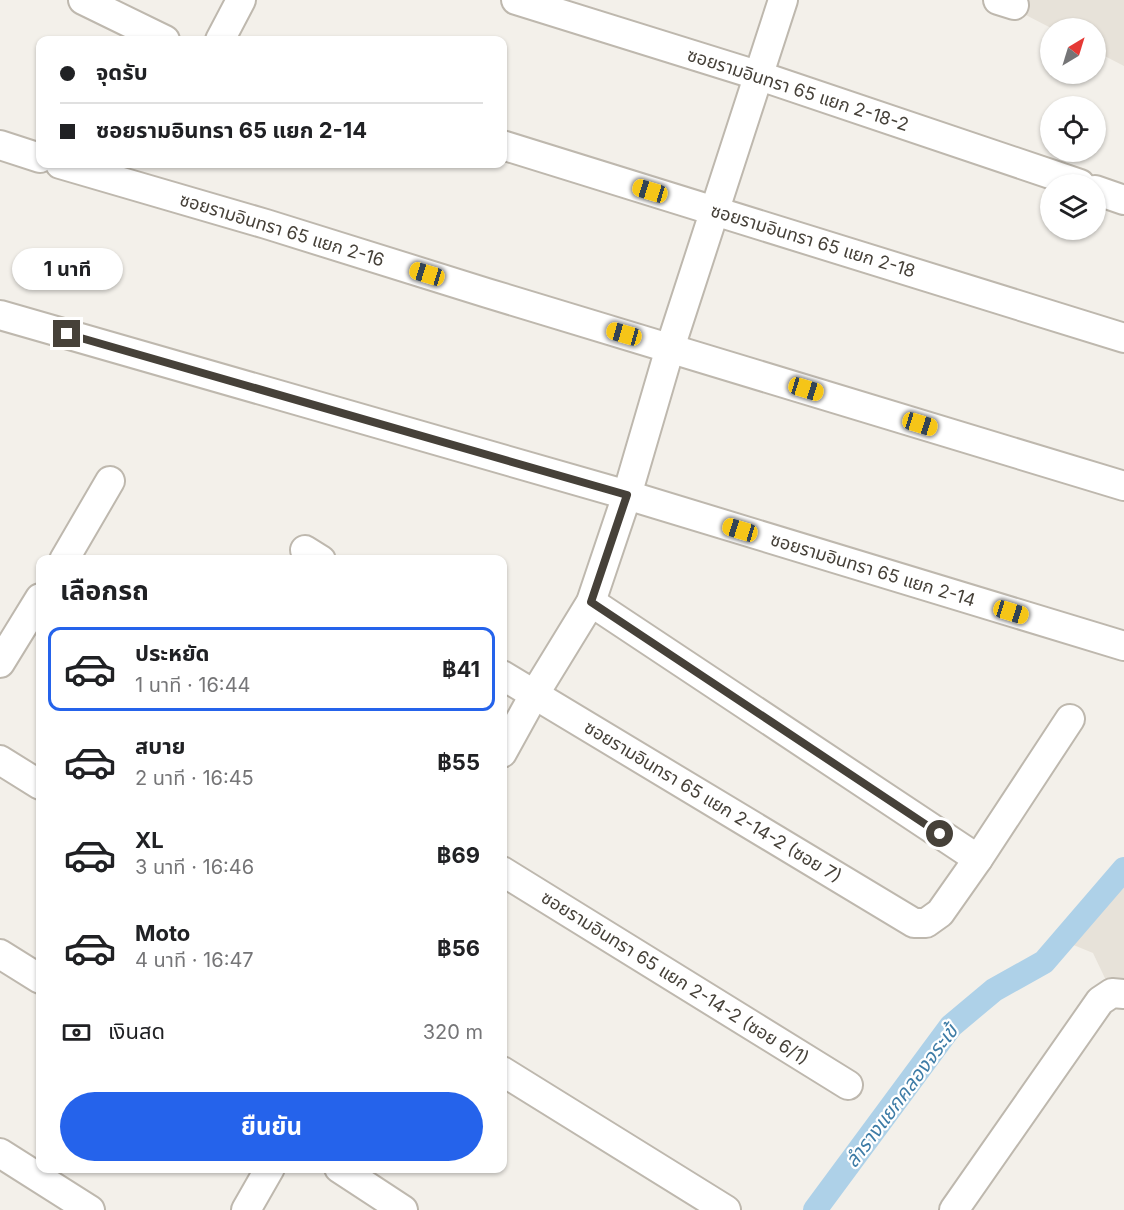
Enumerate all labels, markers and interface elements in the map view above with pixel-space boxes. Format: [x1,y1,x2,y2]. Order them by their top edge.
north arrow [1040,18,1106,84]
map controls [1040,18,1106,240]
street label: ซอยรามอินทรา 65 แยก 2-18-2 [685,44,911,135]
text: จุดรับ [96,59,148,85]
button: locate [1040,96,1106,162]
text: ซอยรามอินทรา 65 แยก 2-14 [96,117,367,143]
button: layers [1040,174,1106,240]
car [630,177,670,205]
street label: ซอยรามอินทรา 65 แยก 2-16 [177,188,387,271]
street label: ซอยรามอินทรา 65 แยก 2-18 [708,199,918,282]
callout: 1 นาที [11,247,122,289]
text: 1 นาที [44,257,91,281]
car [407,260,447,288]
route end [53,320,80,347]
car [604,320,644,348]
car [786,375,826,403]
car [900,410,940,438]
car [720,516,760,544]
street label: ซอยรามอินทรา 65 แยก 2-14 [768,528,978,611]
text: เลือกรถ [60,574,149,607]
car [991,598,1031,626]
text: ประหยัด [135,640,210,666]
icon: car [63,642,117,696]
text: ฿41 [442,656,480,682]
text: 1 นาที · 16:44 [135,673,250,697]
street label: ซอยรามอินทรา 65 แยก 2-14-2 (ซอย 7) [581,716,846,887]
text: สบาย [135,733,185,759]
icon: car [63,735,117,789]
text: ฿55 [437,749,480,775]
text: 2 นาที · 16:45 [135,766,254,790]
route start [926,820,953,847]
text: XL [135,827,164,853]
icon: car [63,828,117,882]
text: ฿69 [437,842,480,868]
text: 3 นาที · 16:46 [135,855,254,879]
street label: ซอยรามอินทรา 65 แยก 2-14-2 (ซอย 6/1) [538,886,813,1069]
text: Moto [135,920,190,946]
icon: car [63,921,117,975]
text: ฿56 [437,935,480,961]
text: 4 นาที · 16:47 [135,948,254,972]
icon: cash [60,1016,93,1049]
water label: ลำรางแยกคลองจระเข้ [840,1017,964,1172]
text: เงินสด [108,1018,165,1044]
text: 320 m [423,1020,483,1044]
button: ยืนยัน [60,1092,483,1161]

